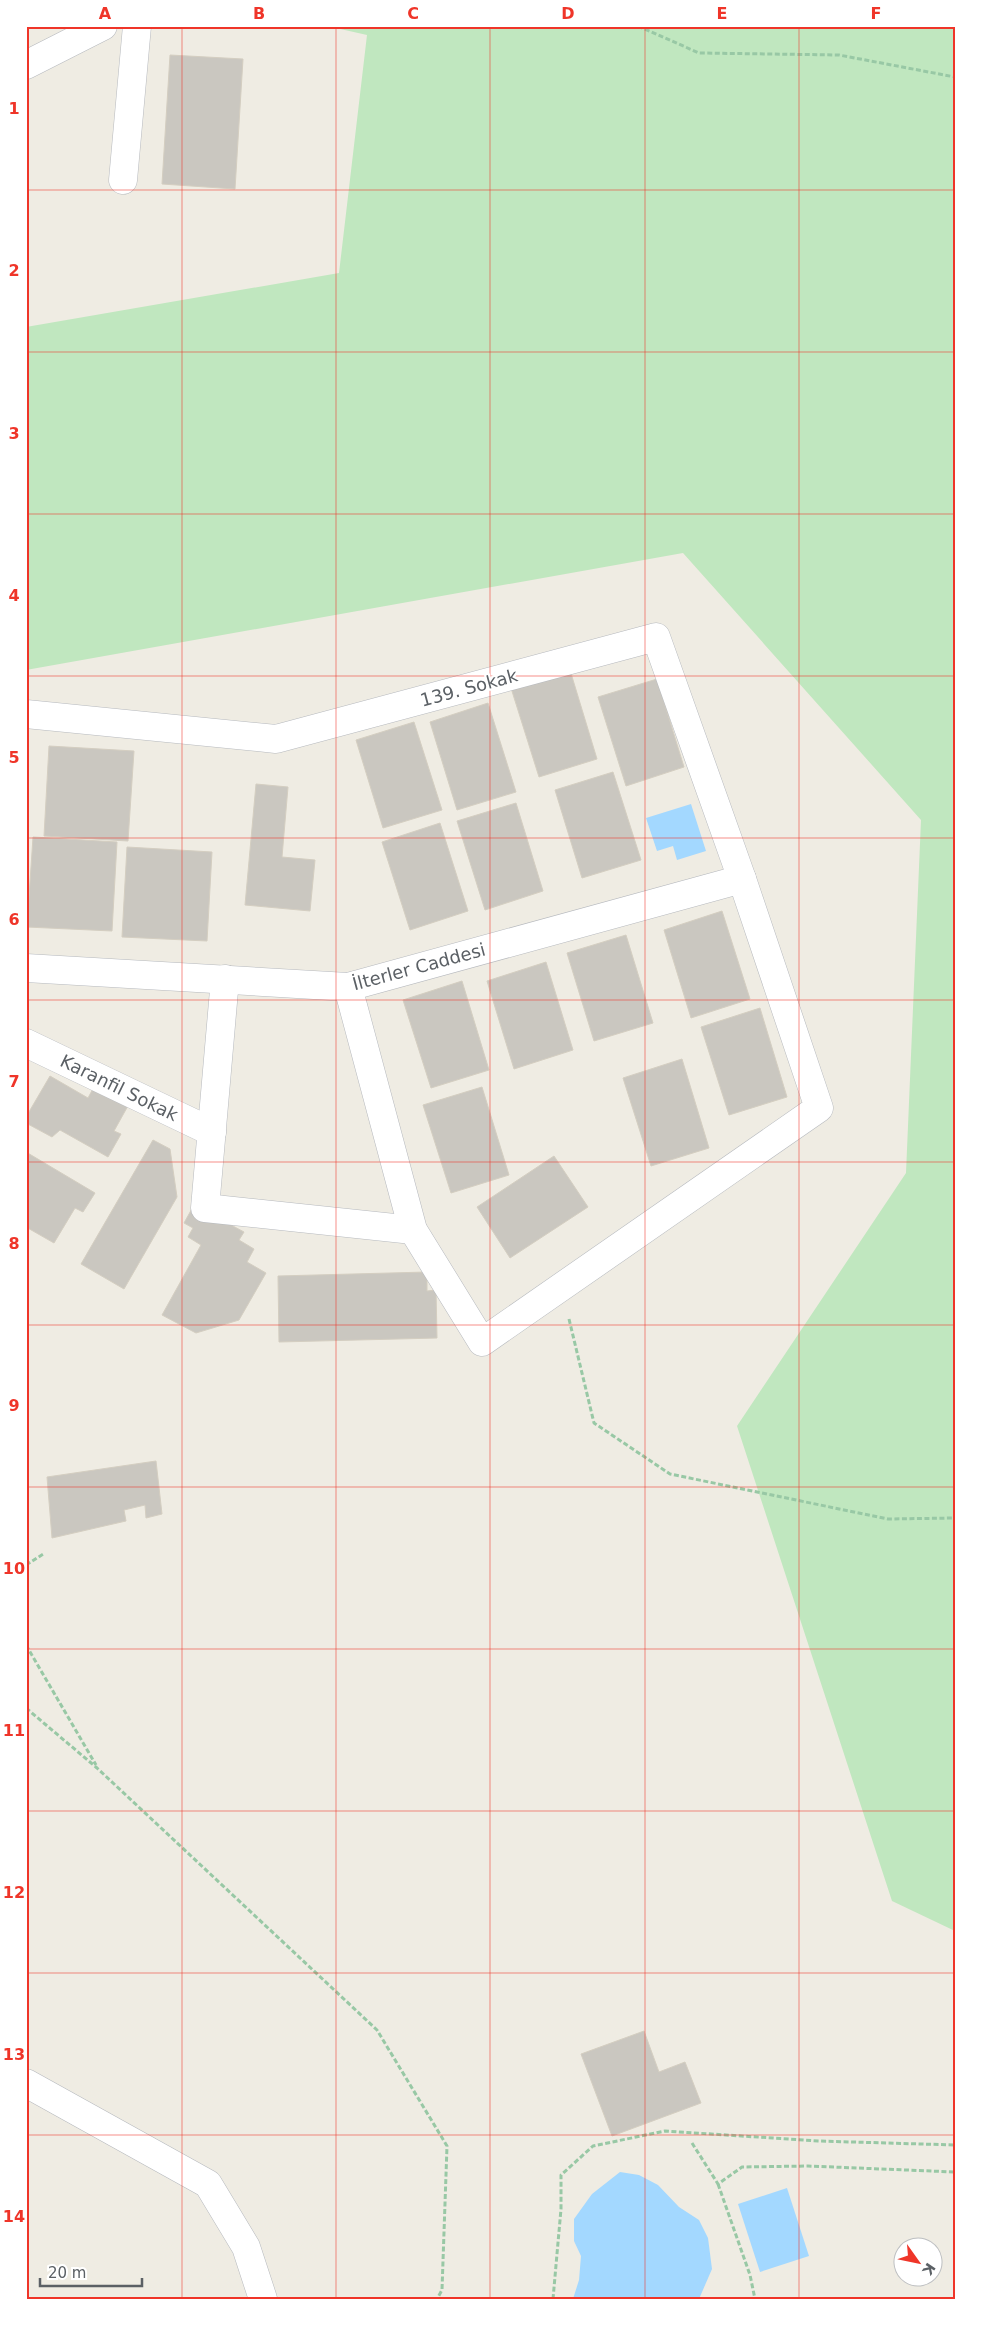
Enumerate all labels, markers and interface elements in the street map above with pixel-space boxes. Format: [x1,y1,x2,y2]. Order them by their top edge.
text: A [99,4,112,23]
text: B [253,4,265,23]
text: C [407,4,419,23]
text: D [561,4,575,23]
text: E [717,4,727,23]
text: F [871,4,881,23]
text: 1 [8,99,20,118]
text: 2 [8,261,20,280]
text: 3 [8,424,20,443]
text: 4 [8,586,20,605]
street label: 139. Sokak [418,664,520,711]
text: 5 [8,748,20,767]
text: 6 [8,910,20,929]
street label: İlterler Caddesi [350,939,488,994]
street label: Karanfil Sokak [57,1050,182,1125]
text: 7 [8,1072,20,1091]
text: 8 [8,1234,20,1253]
text: 9 [8,1396,20,1415]
text: 10 [3,1559,25,1578]
text: 11 [3,1721,25,1740]
text: 12 [3,1883,25,1902]
text: 13 [3,2045,25,2064]
text: 14 [3,2207,25,2226]
north arrow [894,2238,944,2288]
scale bar [40,2255,142,2287]
text: K [919,2260,939,2279]
text: 20 m [48,2264,86,2282]

